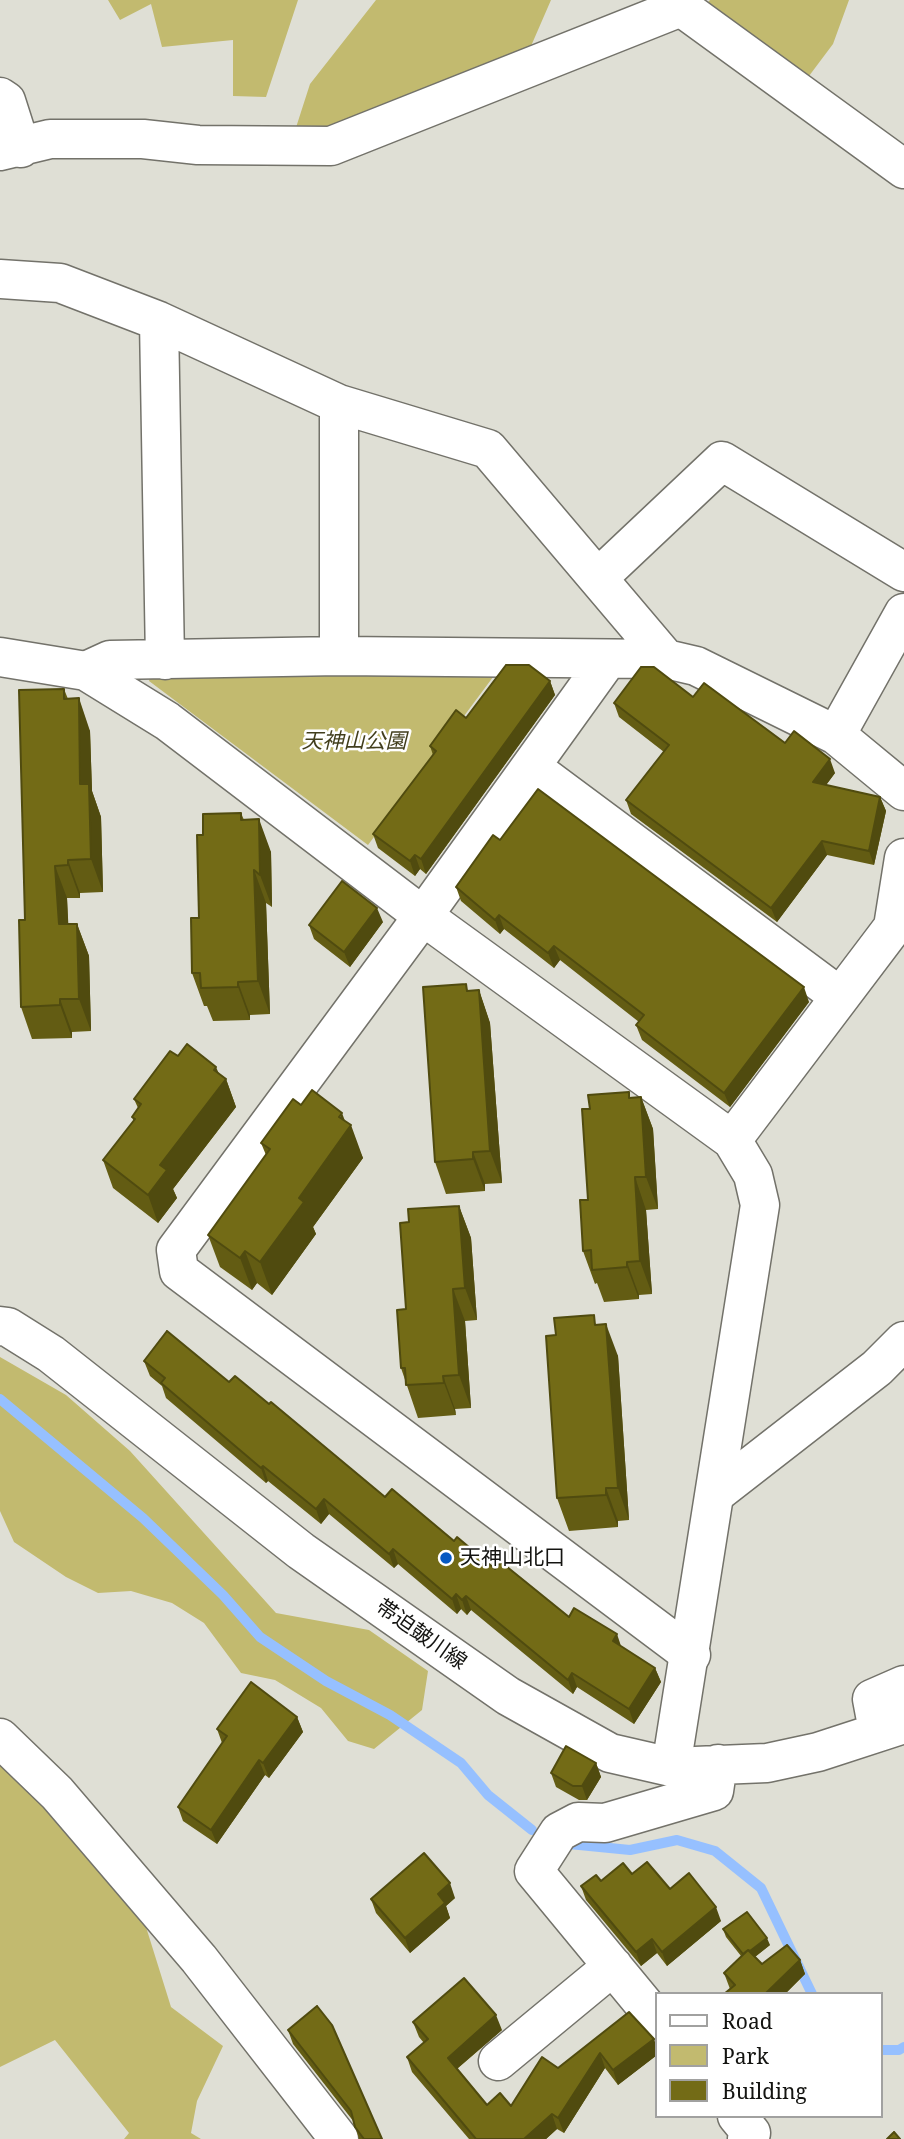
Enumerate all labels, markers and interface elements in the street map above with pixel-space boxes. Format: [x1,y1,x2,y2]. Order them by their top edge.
park label: 天神山公園 [302,729,406,755]
place label: 天神山北口 [460,1545,565,1571]
marker: 天神山北口 [438,1550,454,1566]
street label: 帯迫皷川線 [371,1595,471,1675]
legend [656,1992,883,2118]
text: Road [722,2007,773,2035]
text: Park [722,2042,769,2070]
text: Building [722,2077,807,2105]

